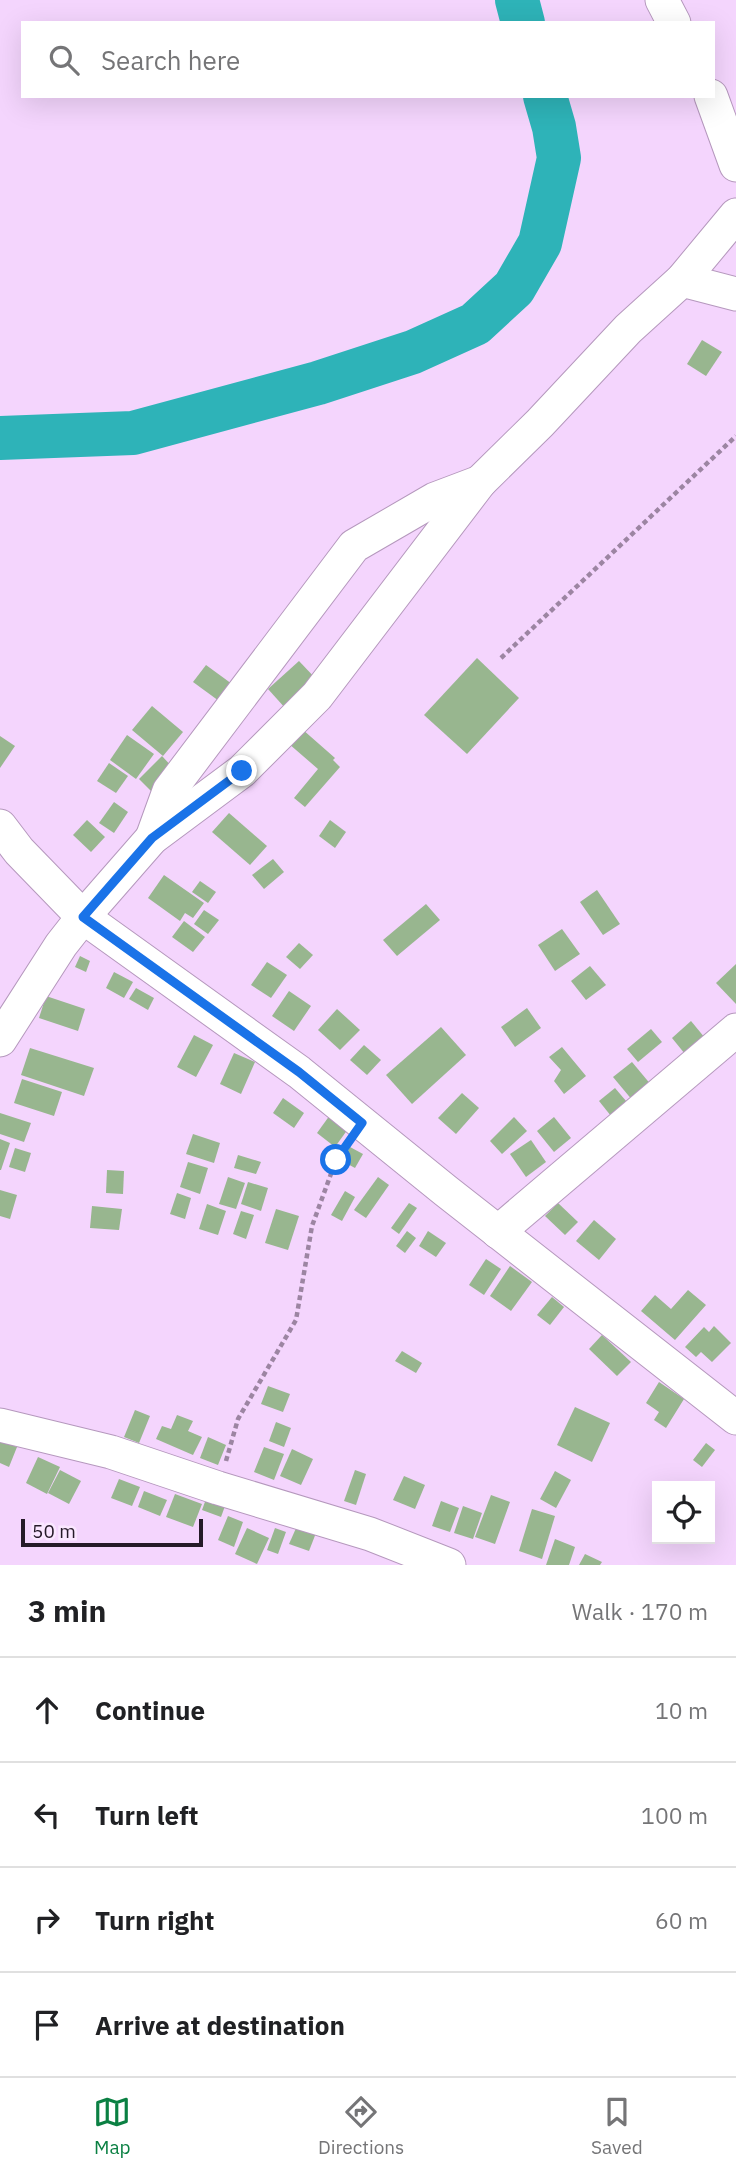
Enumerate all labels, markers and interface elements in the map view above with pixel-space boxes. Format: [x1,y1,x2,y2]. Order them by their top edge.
search box [21,21,715,98]
icon: search [45,41,83,79]
text: Search here [101,43,240,77]
route end [226,755,257,786]
route start [320,1144,351,1175]
map controls [652,1481,715,1544]
button: locate [652,1481,715,1544]
scale bar [21,1516,203,1548]
text: 50 m [32,1519,76,1543]
text: 3 min [28,1591,106,1630]
text: Walk · 170 m [572,1596,708,1626]
icon: ahead [28,1691,66,1729]
text: Continue [95,1693,205,1727]
text: 10 m [655,1695,708,1725]
icon: left [28,1796,66,1834]
text: Turn left [95,1798,198,1832]
text: 100 m [641,1800,708,1830]
icon: right [28,1901,66,1939]
text: Turn right [95,1903,214,1937]
text: 60 m [655,1905,708,1935]
icon: arrive [28,2006,66,2044]
text: Arrive at destination [95,2008,345,2042]
tab: Map [93,2093,131,2159]
tab: Directions [318,2093,404,2159]
tab: Saved [591,2093,643,2159]

